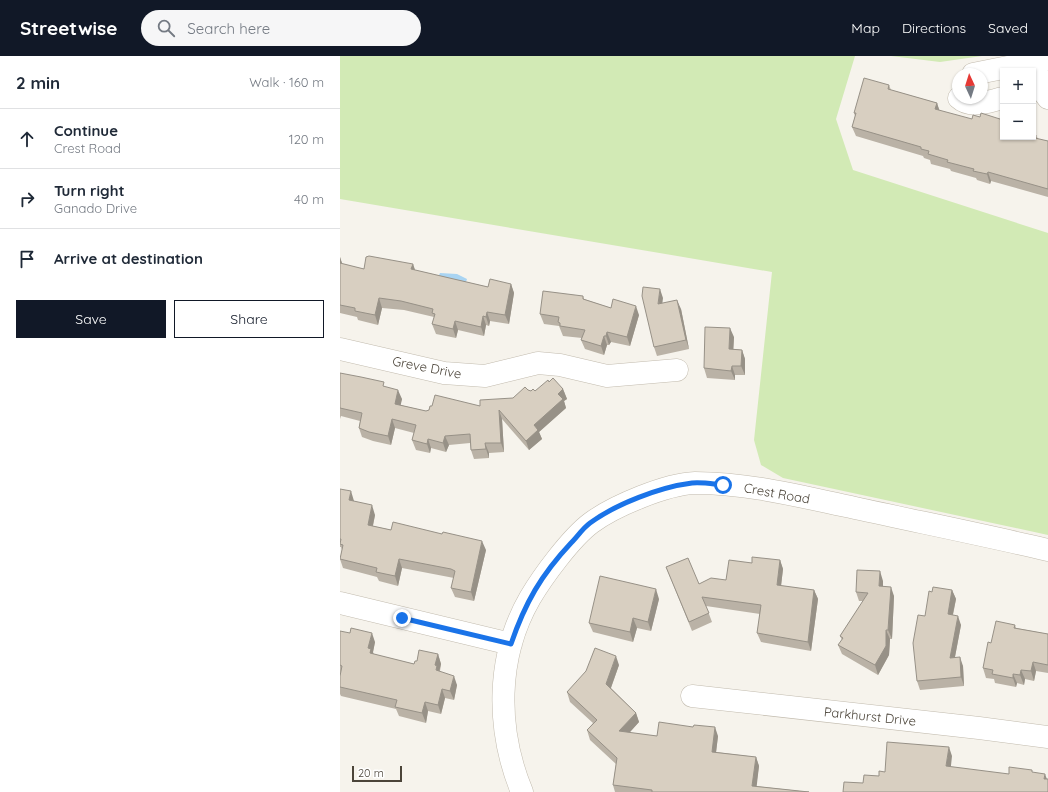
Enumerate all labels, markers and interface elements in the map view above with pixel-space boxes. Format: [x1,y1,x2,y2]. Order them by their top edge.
search box [141,10,421,46]
text: Streetwise [20,16,117,40]
icon: search [155,17,177,39]
text: Search here [187,19,270,38]
text: Map [851,19,880,37]
text: Directions [902,19,966,37]
text: Saved [988,19,1028,37]
north arrow [952,68,988,104]
map controls [1000,68,1036,140]
button: + [1000,68,1036,104]
text: 2 min [16,72,60,93]
text: Walk · 160 m [249,74,324,90]
button: − [1000,104,1036,140]
text: Continue [54,121,118,140]
icon: ahead [16,128,38,150]
text: 120 m [289,131,324,147]
text: Crest Road [54,140,121,156]
text: Turn right [54,181,125,200]
icon: right [16,188,38,210]
text: 40 m [294,191,324,207]
text: Ganado Drive [54,200,137,216]
icon: arrive [16,248,38,270]
text: Arrive at destination [54,249,203,268]
button: Save [16,300,166,338]
button: Share [174,300,324,338]
street label: Greve Drive [391,352,463,382]
route start [714,476,732,494]
street label: Crest Road [743,479,811,507]
route end [393,609,411,627]
street label: Parkhurst Drive [823,703,917,729]
scale bar [352,764,402,783]
text: 20 m [358,766,384,780]

